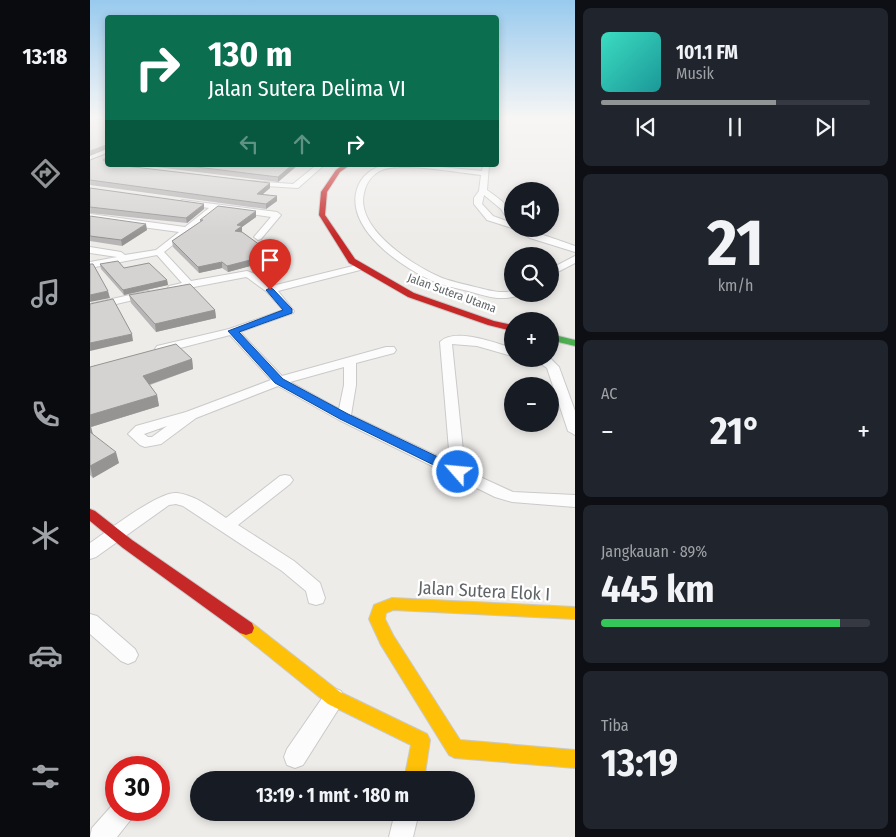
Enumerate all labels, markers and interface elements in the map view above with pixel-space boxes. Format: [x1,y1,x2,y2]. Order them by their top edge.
text: 130 m [208,33,292,75]
icon: right [125,35,190,100]
text: 101.1 FM [676,41,738,64]
text: 13:18 [23,43,67,70]
text: Musik [676,64,714,83]
text: Jalan Sutera Delima VI [208,75,406,102]
icon: previous [632,113,660,141]
icon: pause [721,113,749,141]
icon: next [811,113,839,141]
icon: left [235,130,263,158]
icon: ahead [288,130,316,158]
icon: right [341,130,369,158]
icon: directions [28,156,63,191]
map controls [504,182,559,432]
button: sound [504,182,559,237]
text: 21 [707,204,764,282]
pin [249,239,291,290]
icon: arrive [256,246,284,274]
button: search [504,247,559,302]
street label: Jalan Sutera Utama [406,270,498,316]
icon: music [28,276,63,311]
text: km/h [718,276,753,295]
button: + [504,312,559,367]
button: − [504,377,559,432]
text: AC [601,384,617,403]
icon: phone [28,397,63,432]
text: 21° [710,408,761,454]
text: − [601,415,614,448]
text: + [857,415,870,448]
position arrow [431,445,483,497]
icon: climate [28,518,63,553]
text: Jangkauan · 89% [601,542,707,561]
text: 445 km [601,566,715,612]
street label: Jalan Sutera Elok I [417,577,551,605]
icon: car [28,638,63,673]
text: Tiba [601,716,629,735]
text: 13:19 [601,740,678,786]
speed limit sign: 30 [105,756,170,821]
icon: filters [28,759,63,794]
text: 13:19 · 1 mnt · 180 m [256,784,409,807]

